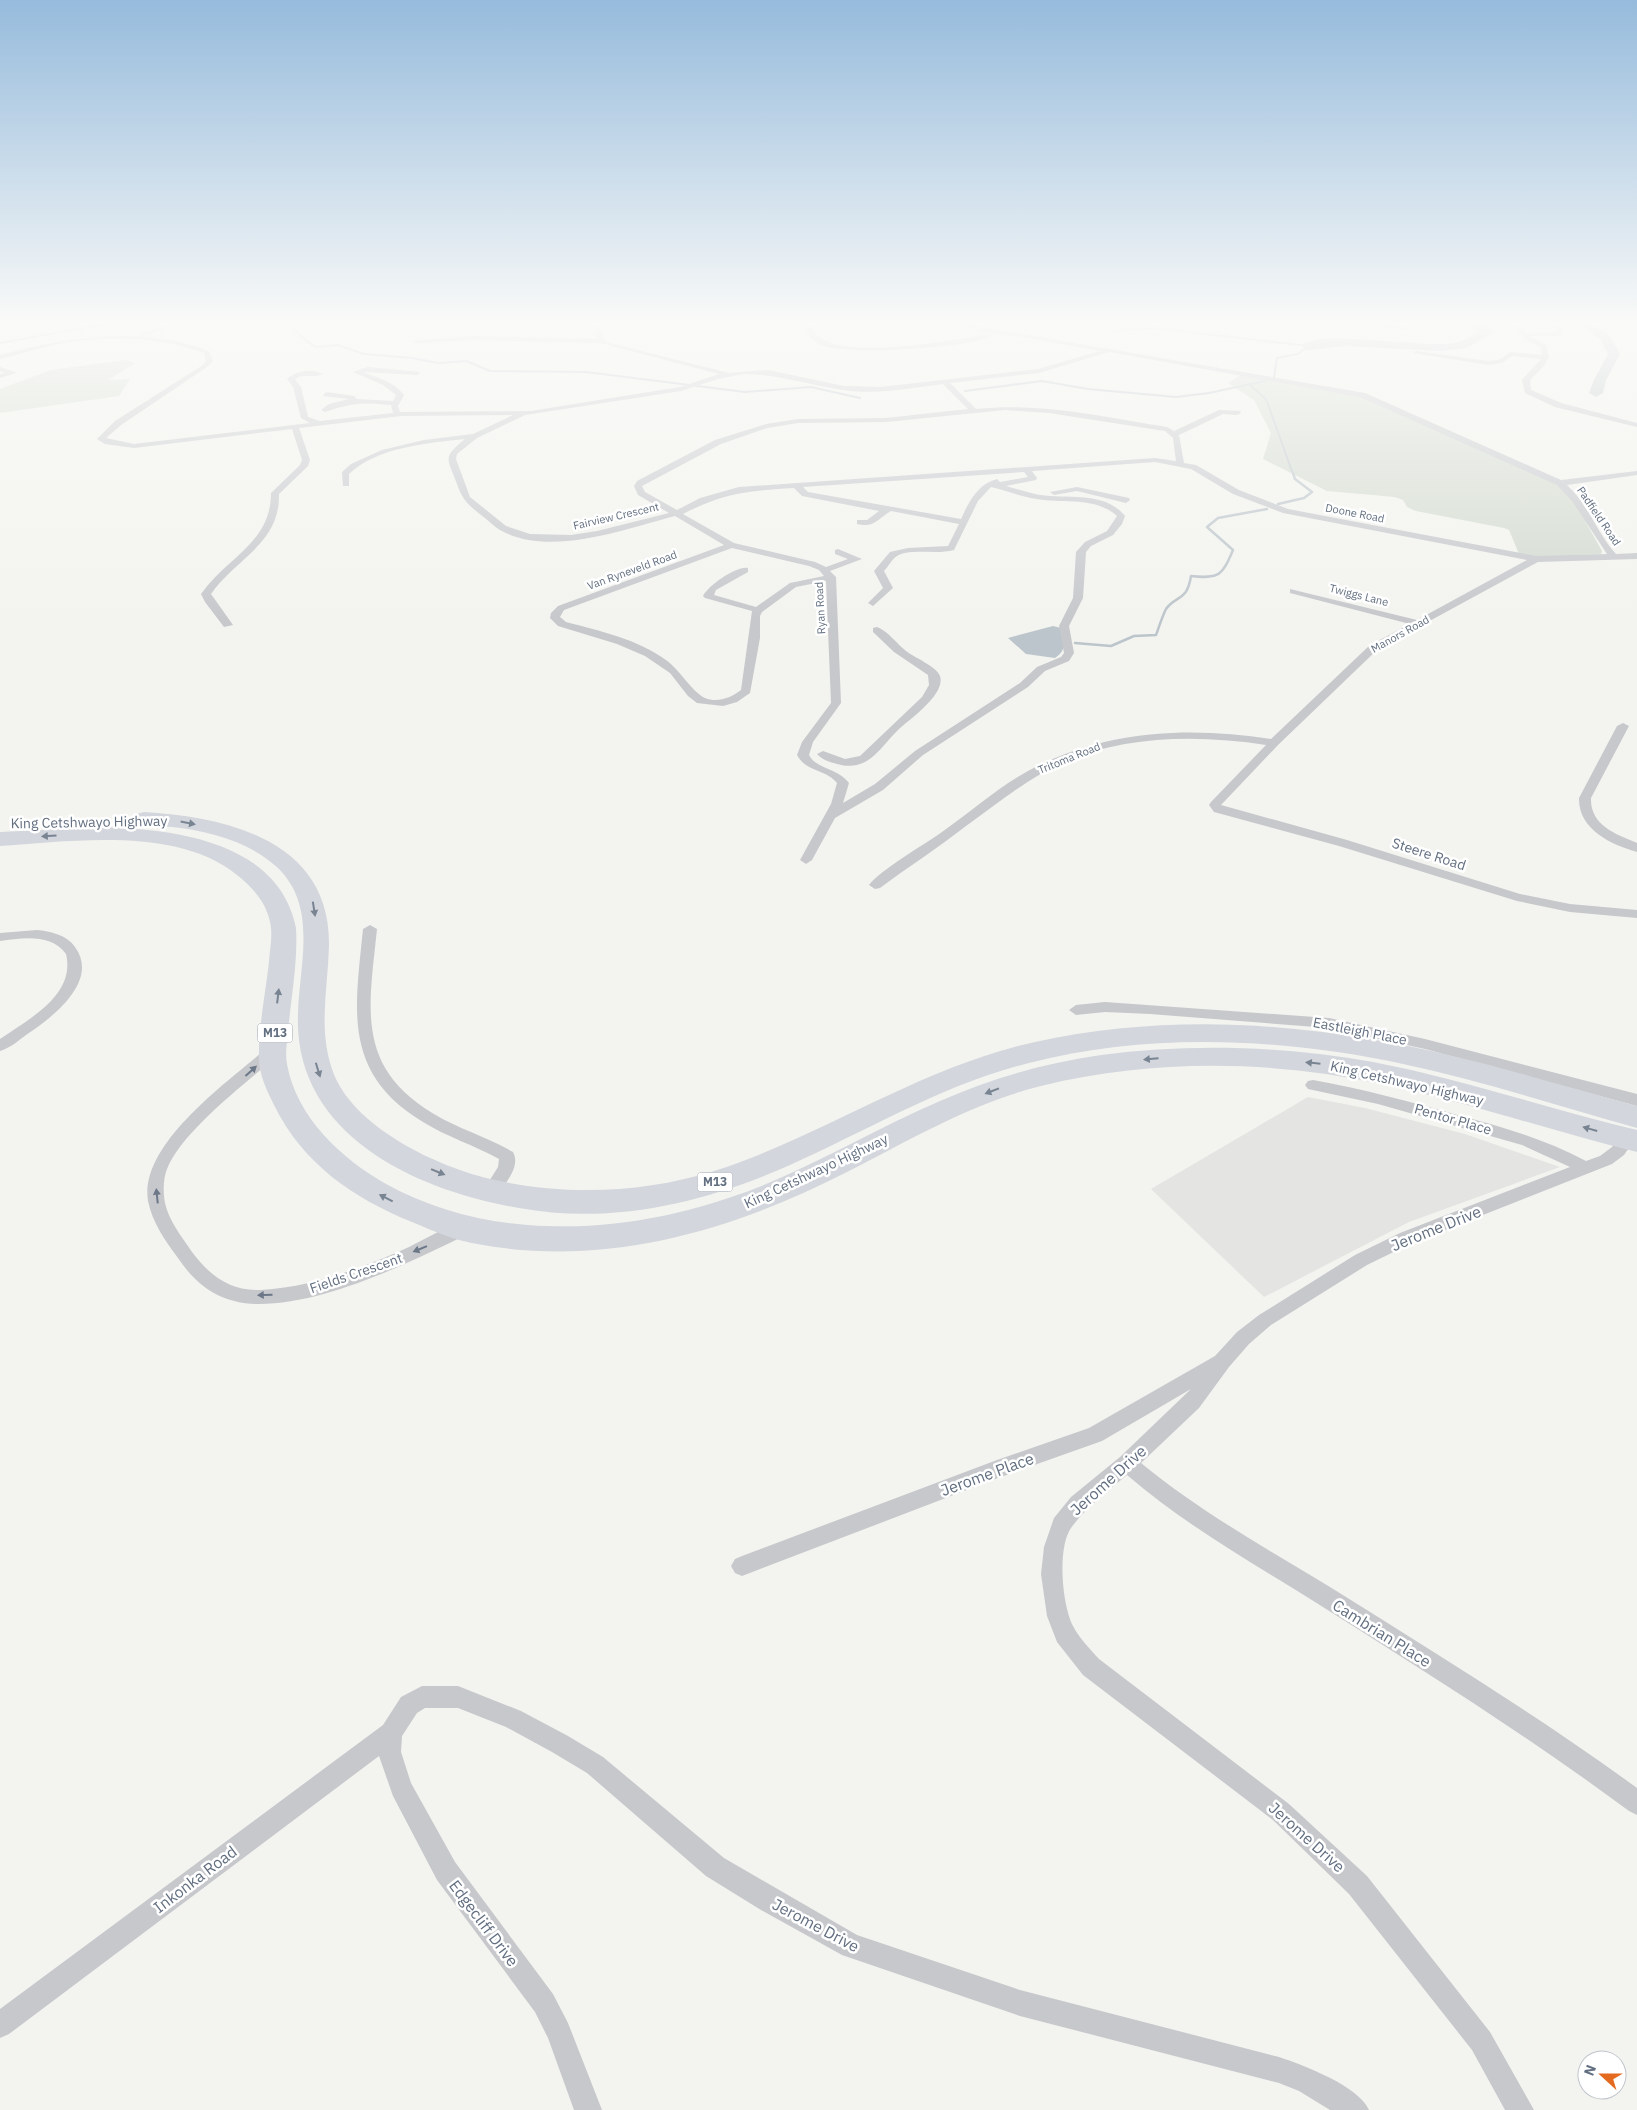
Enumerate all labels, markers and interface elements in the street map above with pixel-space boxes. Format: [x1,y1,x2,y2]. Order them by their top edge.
street label: Padfield Road [1574,484,1624,548]
street label: Fairview Crescent [572,499,660,533]
street label: Doone Road [1324,500,1386,526]
street label: Van Ryneveld Road [585,547,679,593]
street label: Ryan Road [812,581,828,635]
street label: Twiggs Lane [1328,581,1390,609]
street label: Manors Road [1368,612,1432,656]
street label: Tritoma Road [1036,739,1102,777]
street label: King Cetshwayo Highway [10,812,168,832]
one-way arrow [181,819,197,827]
one-way arrow [41,833,57,841]
street label: Steere Road [1390,834,1468,874]
one-way arrow [310,902,318,918]
one-way arrow [274,988,282,1004]
street label: Eastleigh Place [1311,1013,1409,1049]
road number: M13 [258,1024,292,1042]
one-way arrow [1143,1056,1159,1064]
street label: King Cetshwayo Highway [1329,1057,1485,1109]
one-way arrow [1305,1059,1321,1067]
one-way arrow [315,1063,323,1078]
one-way arrow [245,1065,258,1076]
one-way arrow [984,1087,999,1095]
street label: Pentor Place [1412,1099,1494,1139]
one-way arrow [1582,1124,1597,1132]
street label: King Cetshwayo Highway [741,1130,891,1212]
one-way arrow [431,1168,445,1176]
road number: M13 [698,1172,732,1192]
one-way arrow [153,1187,161,1203]
one-way arrow [378,1194,393,1203]
street label: Jerome Drive [1388,1201,1484,1255]
one-way arrow [413,1246,427,1254]
street label: Fields Crescent [307,1249,405,1297]
one-way arrow [257,1291,273,1299]
street label: Jerome Drive [1066,1441,1150,1519]
street label: Jerome Place [938,1448,1036,1500]
street label: Cambrian Place [1329,1595,1435,1671]
street label: Jerome Drive [1265,1798,1349,1876]
street label: Inkonka Road [149,1841,241,1917]
street label: Edgecliff Drive [445,1876,523,1970]
street label: Jerome Drive [769,1894,863,1956]
north arrow [1577,2050,1627,2100]
text: N [1580,2062,1600,2078]

